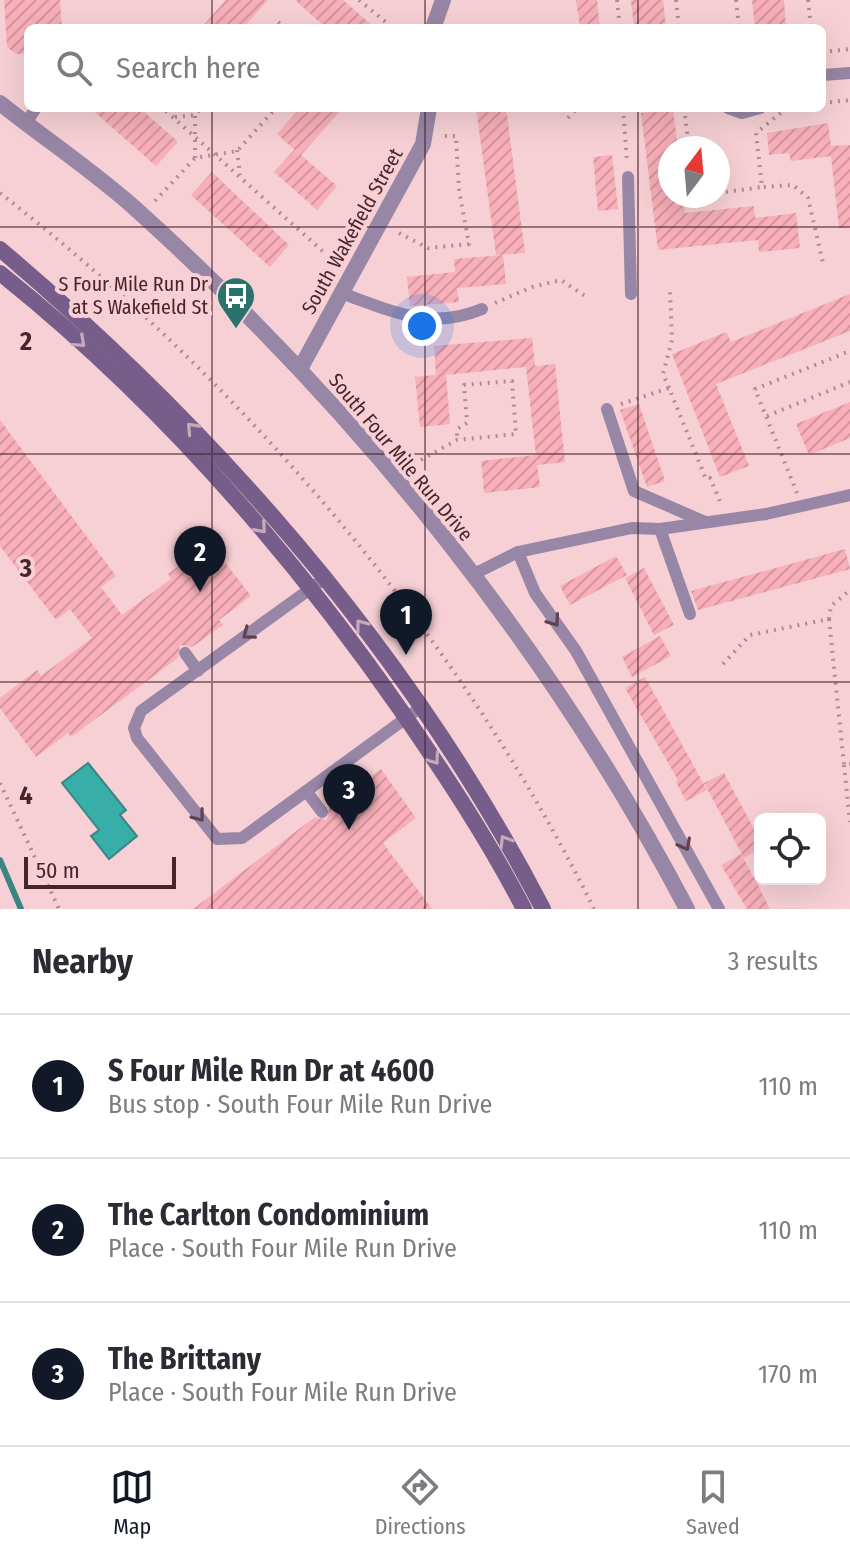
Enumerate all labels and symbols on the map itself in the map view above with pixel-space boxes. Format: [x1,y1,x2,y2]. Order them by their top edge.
north arrow [658,136,730,208]
street label: South Wakefield Street [296,143,408,318]
place label: S Four Mile Run Dr at S Wakefield St [58,272,208,319]
bus stop icon: S Four Mile Run Dr at S Wakefield St [215,275,257,330]
your location [402,306,442,346]
text: 2 [19,326,32,357]
one-way arrow [71,333,85,348]
street label: South Four Mile Run Drive [324,368,478,546]
one-way arrow [186,423,201,437]
one-way arrow [252,519,266,534]
pin: 2 [174,526,226,592]
text: 3 [19,553,32,584]
pin: 1 [380,589,432,655]
one-way arrow [544,612,559,626]
one-way arrow [356,620,371,634]
one-way arrow [242,625,256,639]
one-way arrow [424,750,439,764]
pin: 3 [323,764,375,830]
text: 4 [19,780,33,811]
one-way arrow [190,807,204,822]
one-way arrow [499,835,515,850]
one-way arrow [675,837,691,851]
scale bar [24,853,176,889]

